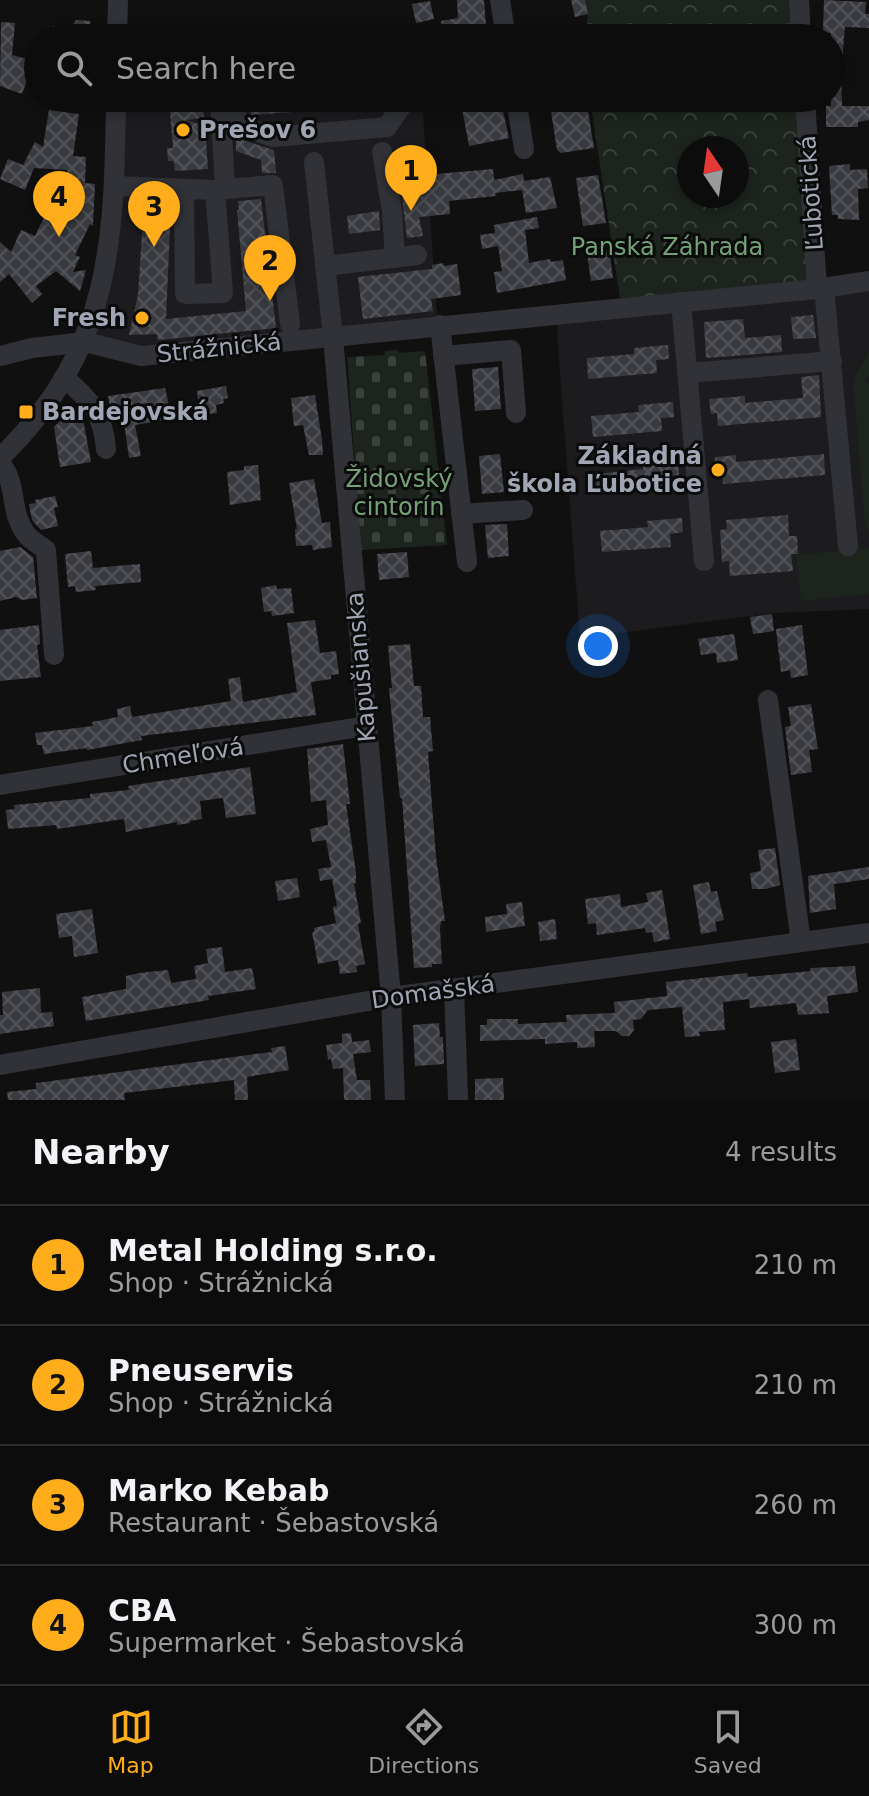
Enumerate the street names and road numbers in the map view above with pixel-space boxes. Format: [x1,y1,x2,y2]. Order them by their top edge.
street label: Ľubotická [793,134,829,252]
street label: Strážnická [155,328,283,368]
street label: Kapušianska [341,591,381,743]
street label: Chmeľová [120,733,246,779]
street label: Domašská [369,969,497,1015]

